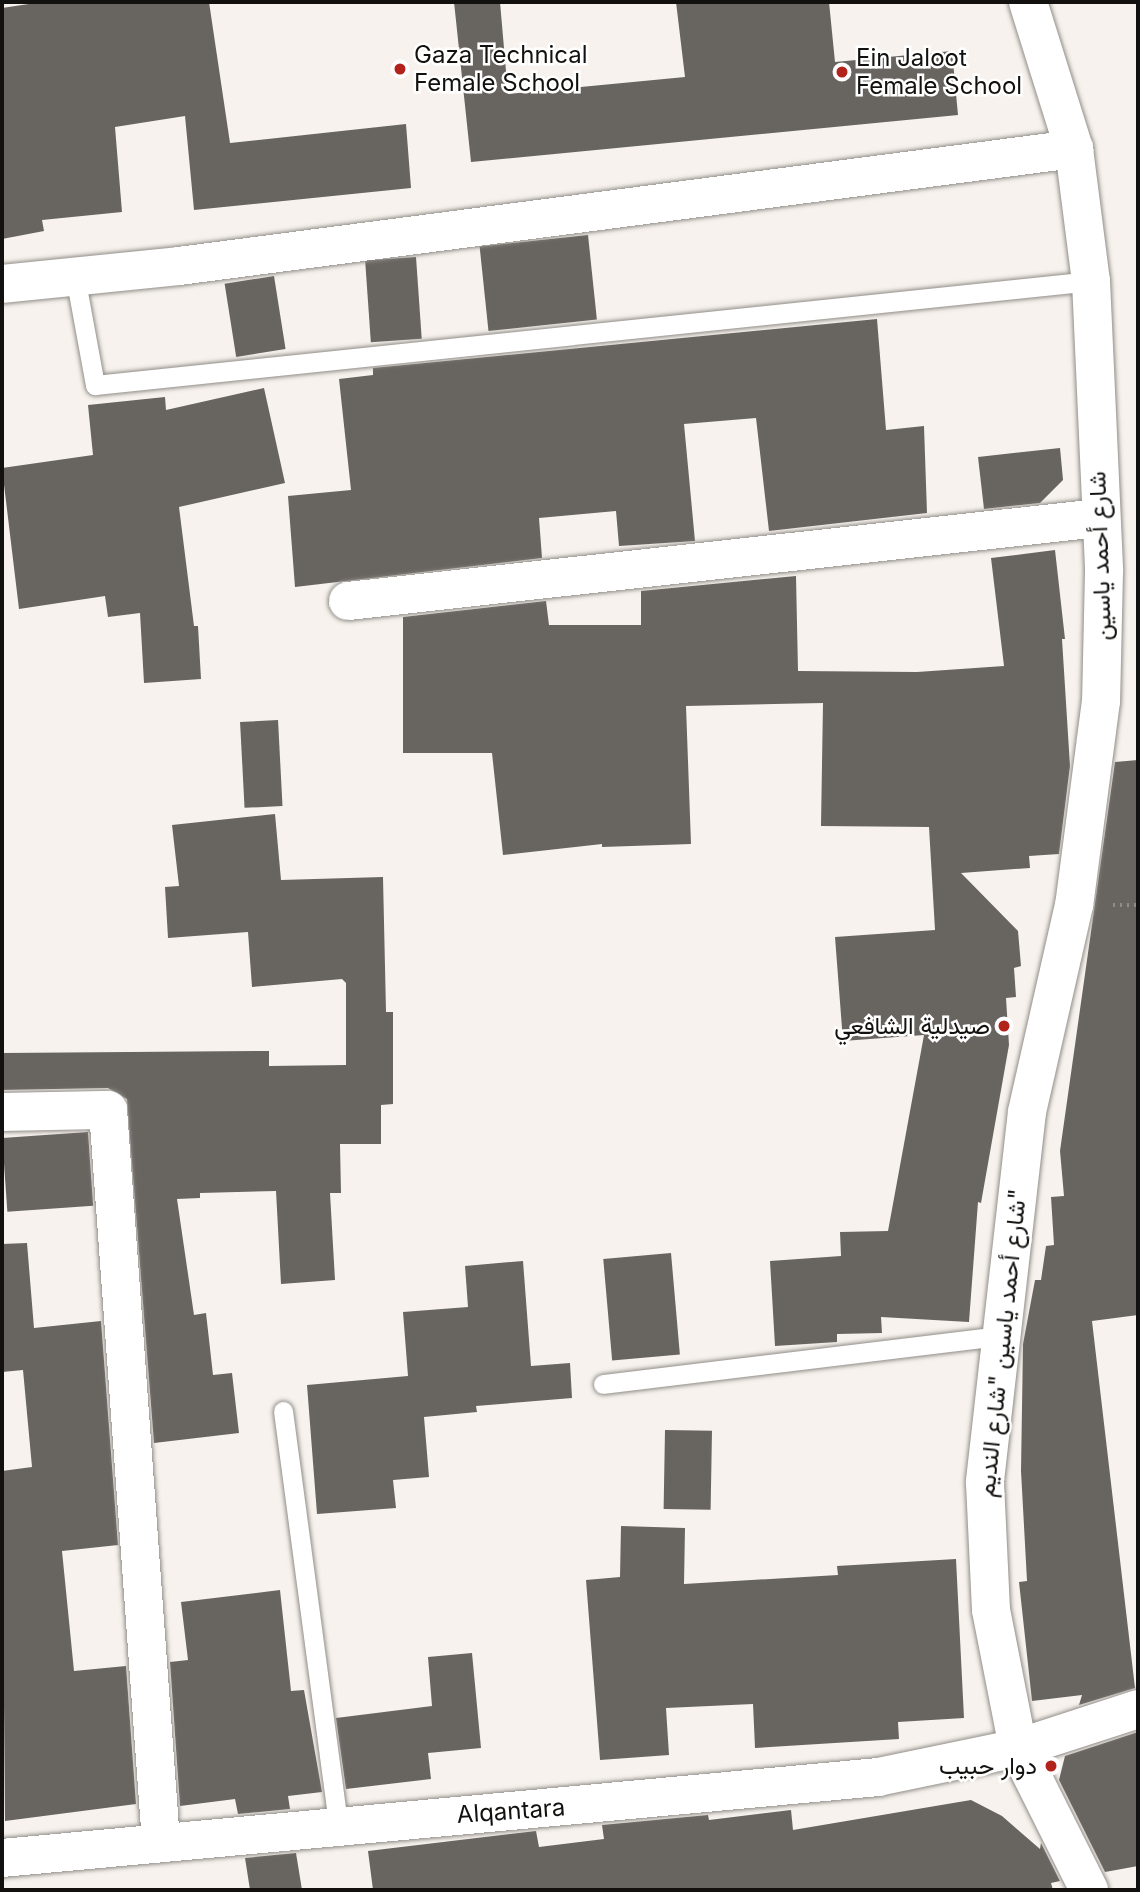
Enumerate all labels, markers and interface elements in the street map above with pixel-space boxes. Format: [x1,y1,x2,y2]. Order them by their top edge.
place label: Gaza Technical Female School [414,41,588,97]
place label: Ein Jaloot Female School [856,44,1022,100]
marker: Gaza Technical Female School [392,61,408,77]
marker: Ein Jaloot Female School [834,64,850,80]
street label: شارع أحمد ياسين [1083,471,1117,641]
place label: صيدلية الشافعي [834,1012,990,1040]
marker: صيدلية الشافعي [996,1018,1012,1034]
street label: شارع أحمد ياسين "شارع النديم" [971,1188,1033,1498]
place label: دوار حبيب [939,1752,1037,1780]
marker: دوار حبيب [1043,1758,1059,1774]
street label: Alqantara [456,1793,566,1829]

